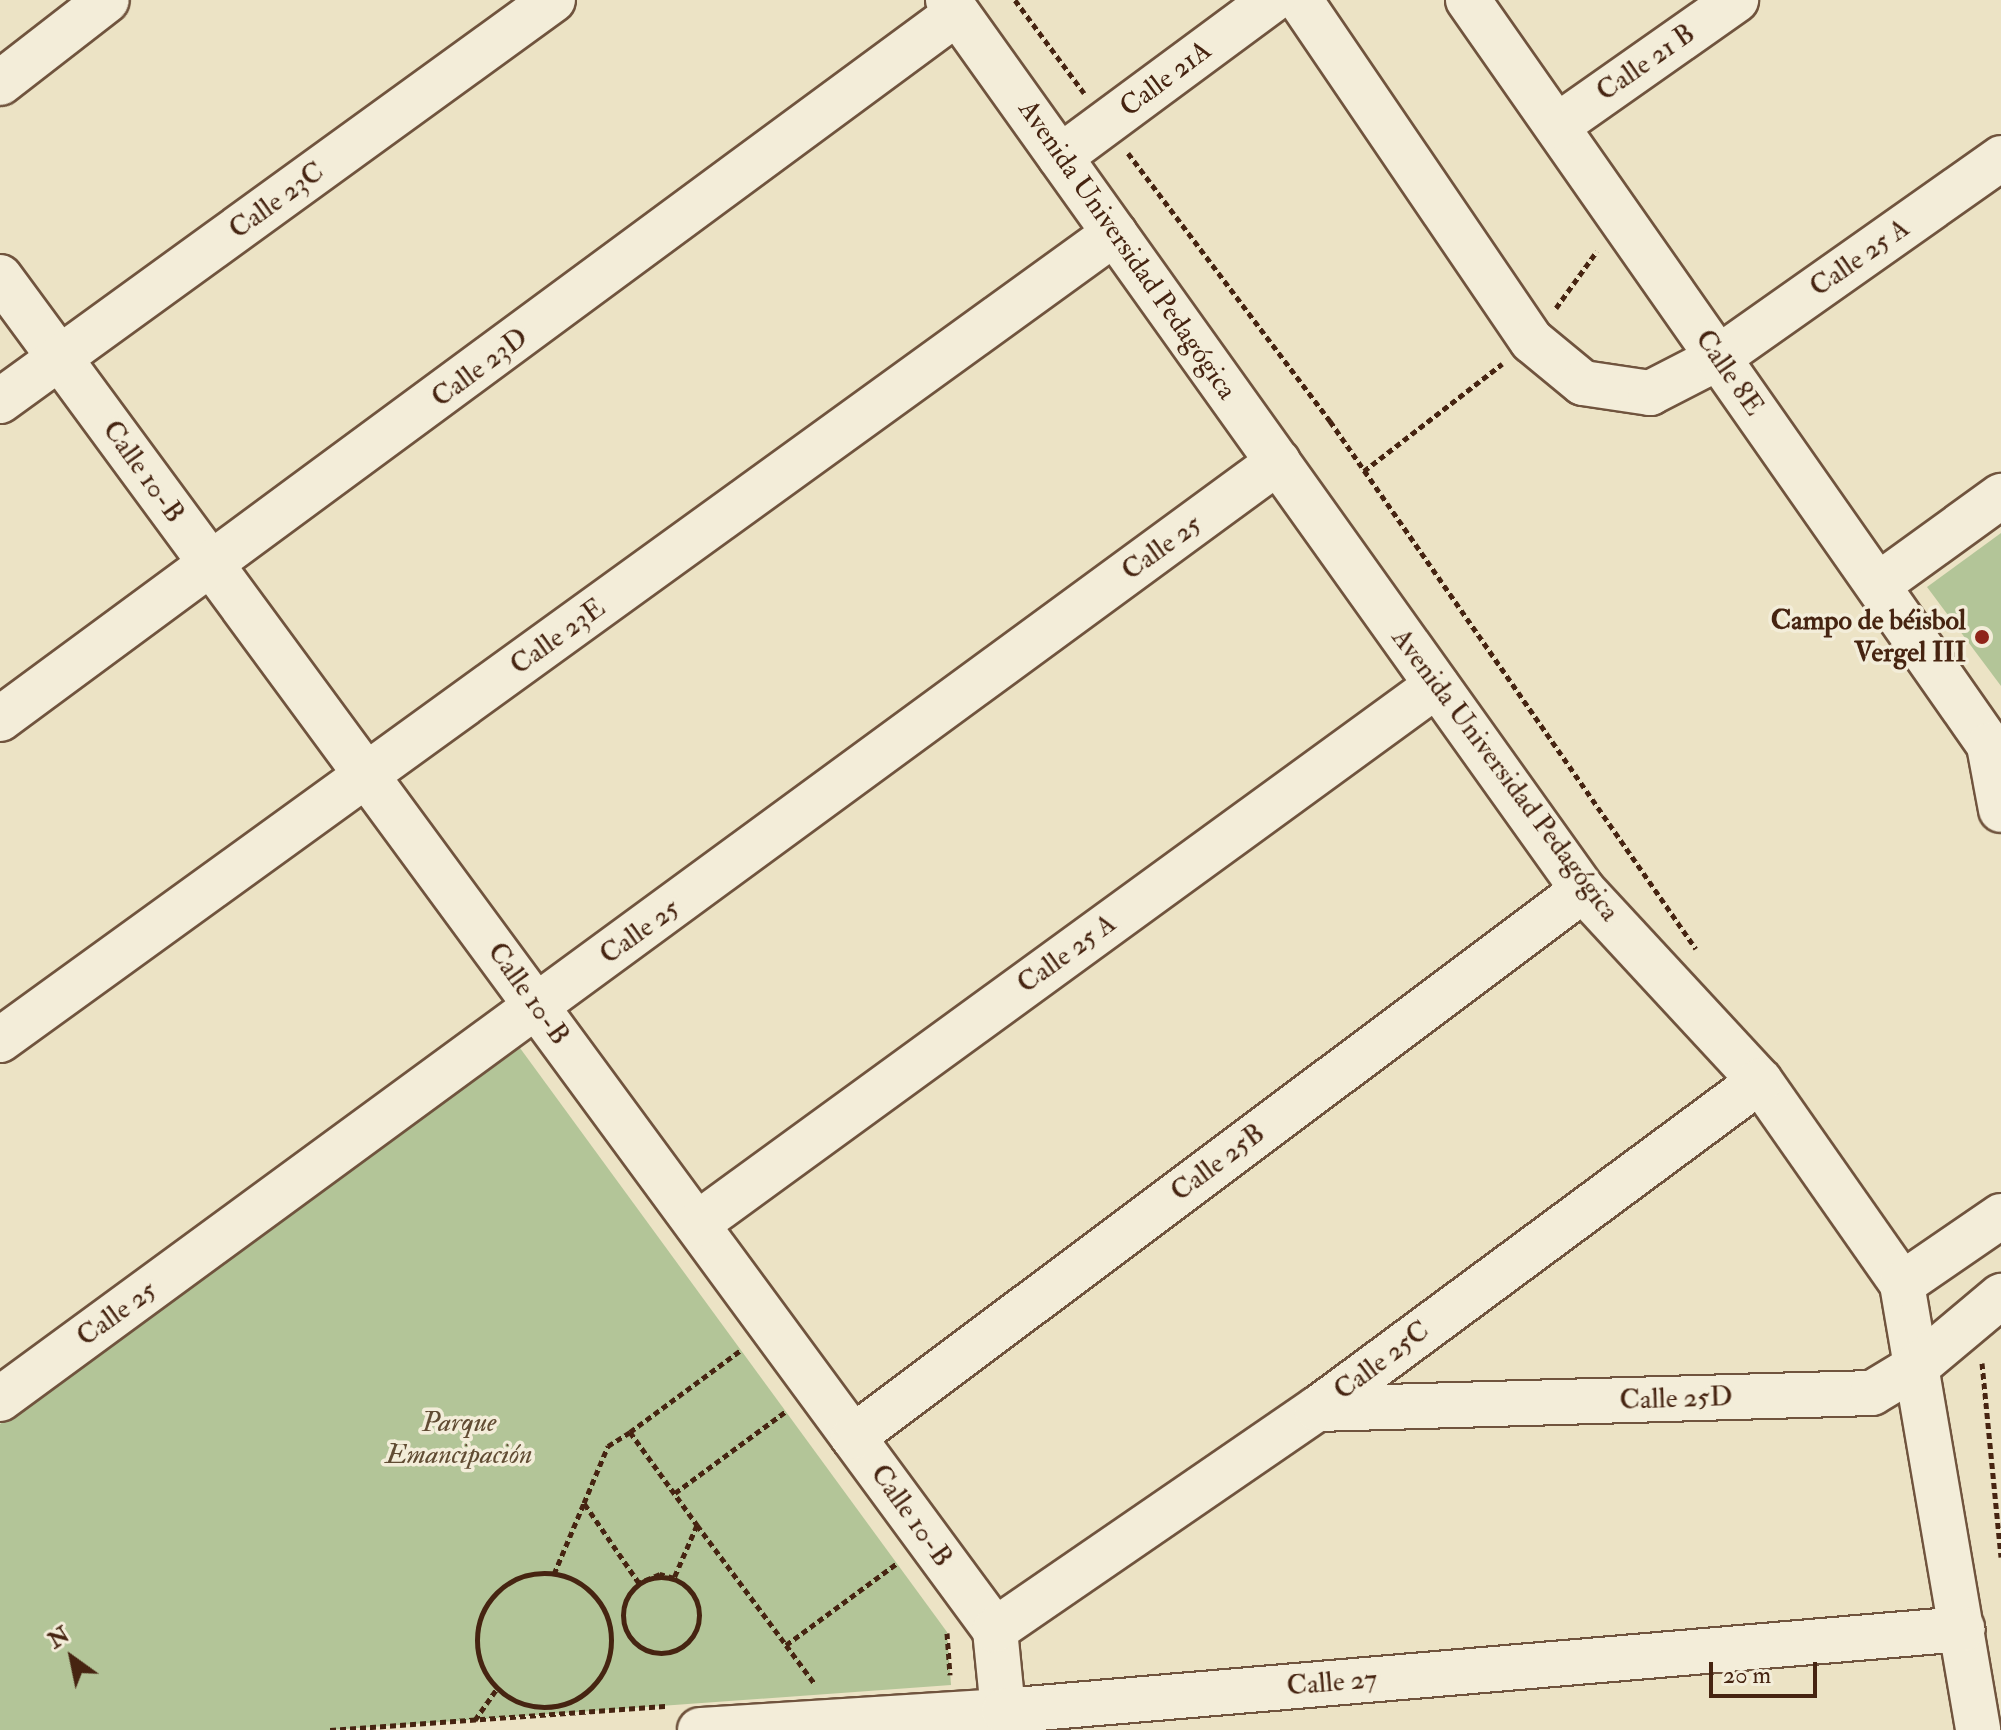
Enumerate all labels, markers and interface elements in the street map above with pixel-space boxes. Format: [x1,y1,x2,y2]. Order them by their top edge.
street label: Calle 21 B [1590,17,1702,109]
street label: Calle 21A [1114,34,1218,124]
street label: Avenida Universidad Pedagógica [1011,94,1243,406]
street label: Calle 23C [223,155,331,247]
street label: Calle 25 A [1804,212,1916,304]
street label: Calle 23D [425,321,535,415]
street label: Calle 8E [1687,324,1771,422]
street label: Calle 10-B [95,414,191,530]
street label: Calle 25 [1116,508,1208,588]
street label: Calle 23E [504,591,612,683]
place label: Campo de béisbol Vergel III [1771,604,1966,670]
street label: Avenida Universidad Pedagógica [1384,622,1626,928]
marker: Campo de béisbol Vergel III [1973,628,1991,646]
street label: Calle 25 [594,892,686,972]
street label: Calle 25 A [1011,907,1123,1001]
street label: Calle 10-B [480,936,576,1052]
street label: Calle 25B [1165,1117,1271,1209]
street label: Calle 25 [71,1274,163,1354]
street label: Calle 25C [1328,1314,1436,1408]
street label: Calle 25D [1619,1380,1733,1418]
park label: Parque Emancipación [386,1406,532,1472]
street label: Calle 10-B [863,1458,959,1574]
north arrow [32,1618,112,1698]
text: N [43,1621,75,1655]
scale bar [1713,1646,1821,1696]
text: 20 m [1723,1660,1771,1691]
street label: Calle 27 [1285,1662,1379,1704]

